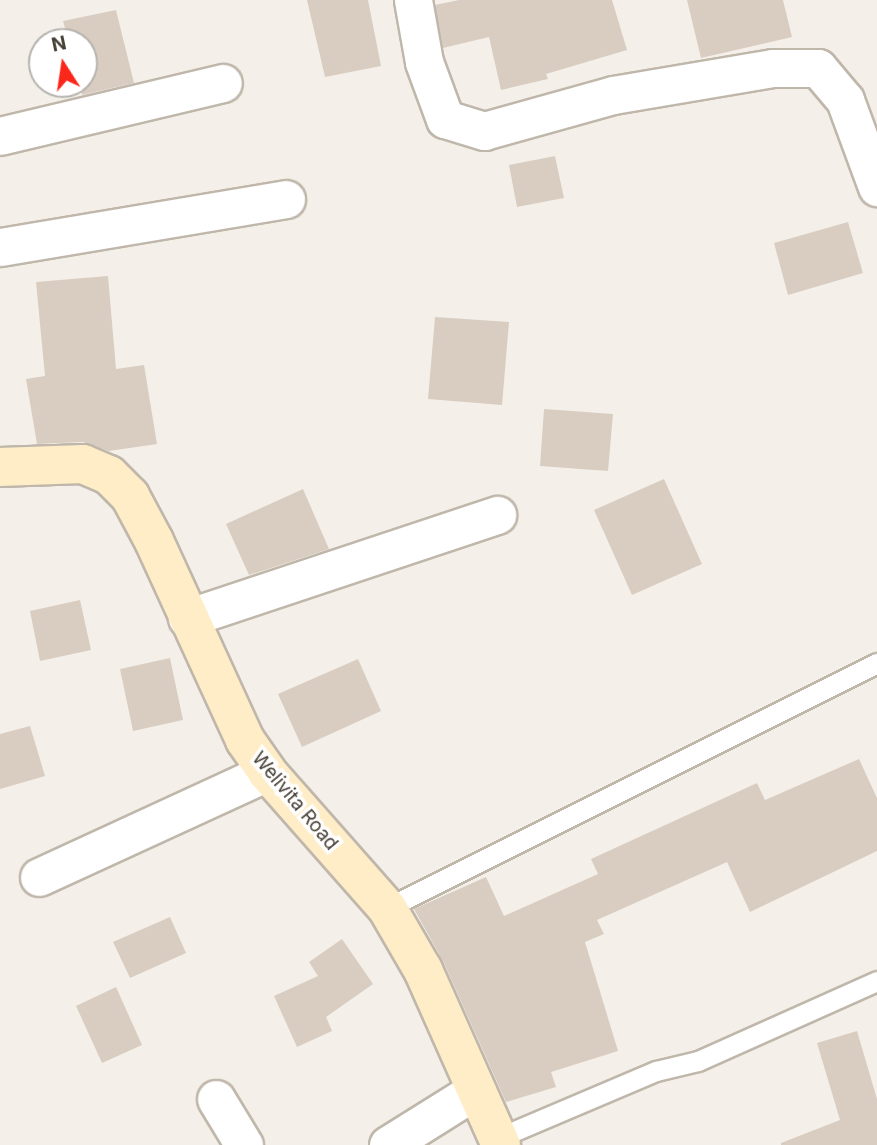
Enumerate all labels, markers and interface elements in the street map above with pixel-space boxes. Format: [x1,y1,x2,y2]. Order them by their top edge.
north arrow [28,28,98,98]
text: N [49,31,68,57]
street label: Welivita Road [247,747,343,855]

